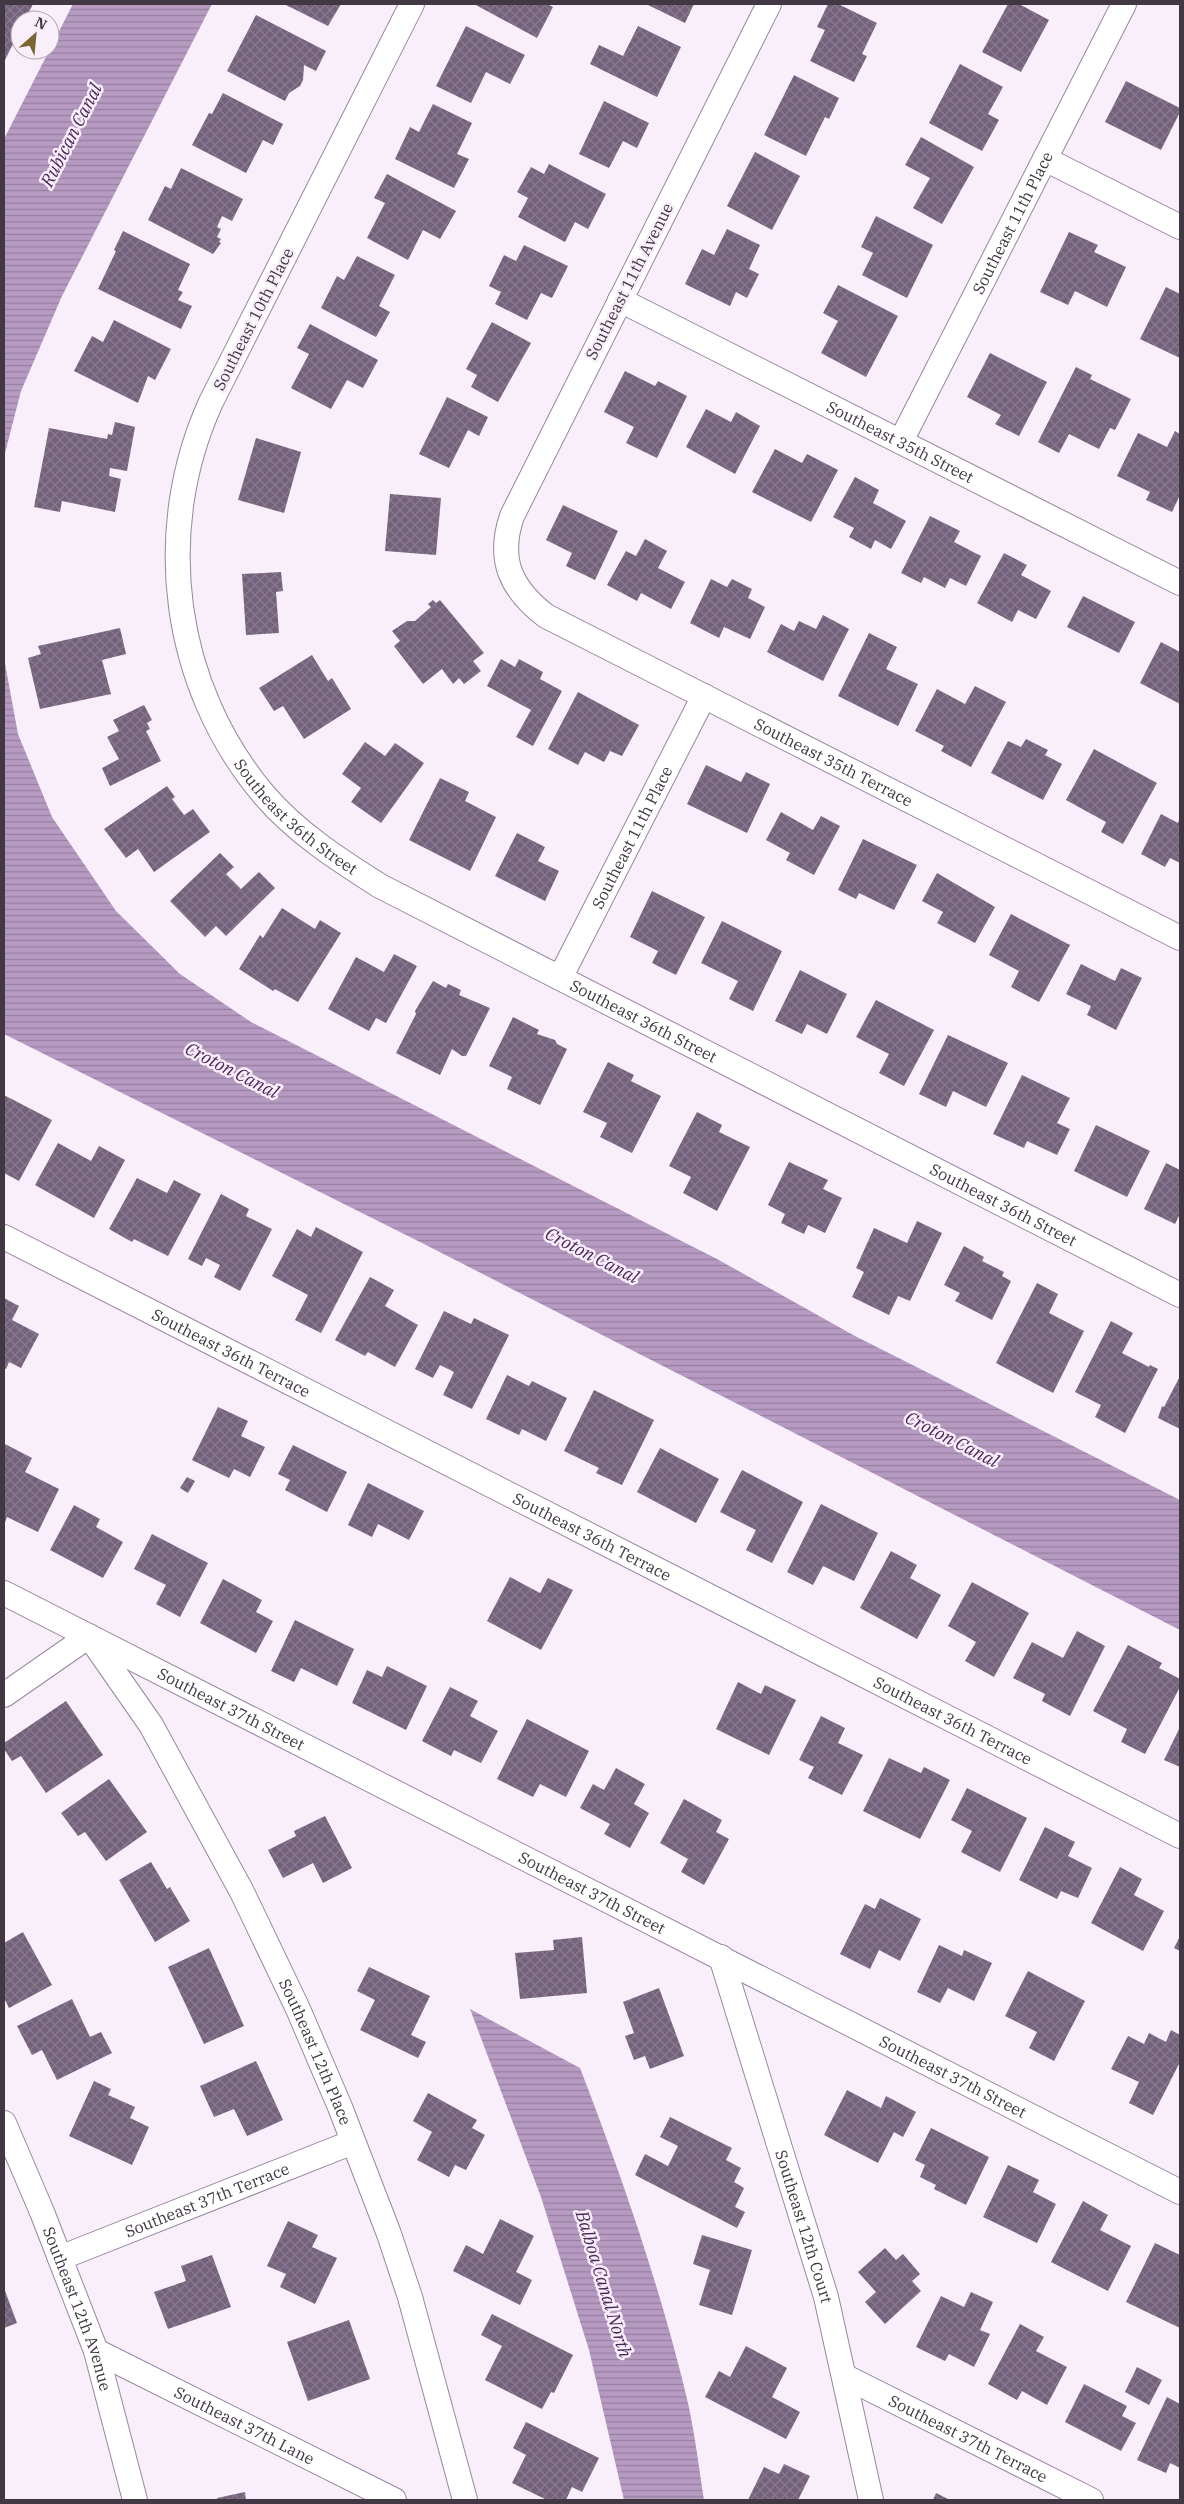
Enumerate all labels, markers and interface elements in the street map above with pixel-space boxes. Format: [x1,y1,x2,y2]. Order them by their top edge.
north arrow [10,10,60,60]
text: N [32,13,50,34]
water label: Rubican Canal [35,79,107,191]
street label: Southeast 11th Place [968,148,1057,297]
street label: Southeast 11th Avenue [581,199,677,363]
street label: Southeast 10th Place [208,244,298,394]
street label: Southeast 35th Street [823,396,977,487]
street label: Southeast 35th Terrace [751,713,916,811]
street label: Southeast 36th Street [230,755,361,879]
street label: Southeast 11th Place [587,763,677,912]
street label: Southeast 36th Street [567,975,721,1067]
water label: Croton Canal [181,1037,283,1104]
street label: Southeast 36th Street [927,1159,1080,1251]
water label: Croton Canal [541,1222,643,1289]
street label: Southeast 36th Terrace [149,1304,314,1401]
water label: Croton Canal [901,1406,1003,1473]
street label: Southeast 36th Terrace [510,1488,675,1585]
street label: Southeast 37th Street [154,1663,308,1755]
street label: Southeast 36th Terrace [870,1672,1036,1769]
street label: Southeast 37th Street [515,1847,669,1938]
street label: Southeast 12th Place [275,1975,356,2128]
street label: Southeast 37th Street [876,2031,1030,2122]
street label: Southeast 12th Court [771,2147,837,2305]
street label: Southeast 37th Terrace [122,2158,292,2241]
water label: Balboa Canal North [570,2207,637,2360]
street label: Southeast 12th Avenue [39,2224,116,2393]
street label: Southeast 37th Lane [171,2382,318,2469]
street label: Southeast 37th Terrace [886,2390,1051,2487]

